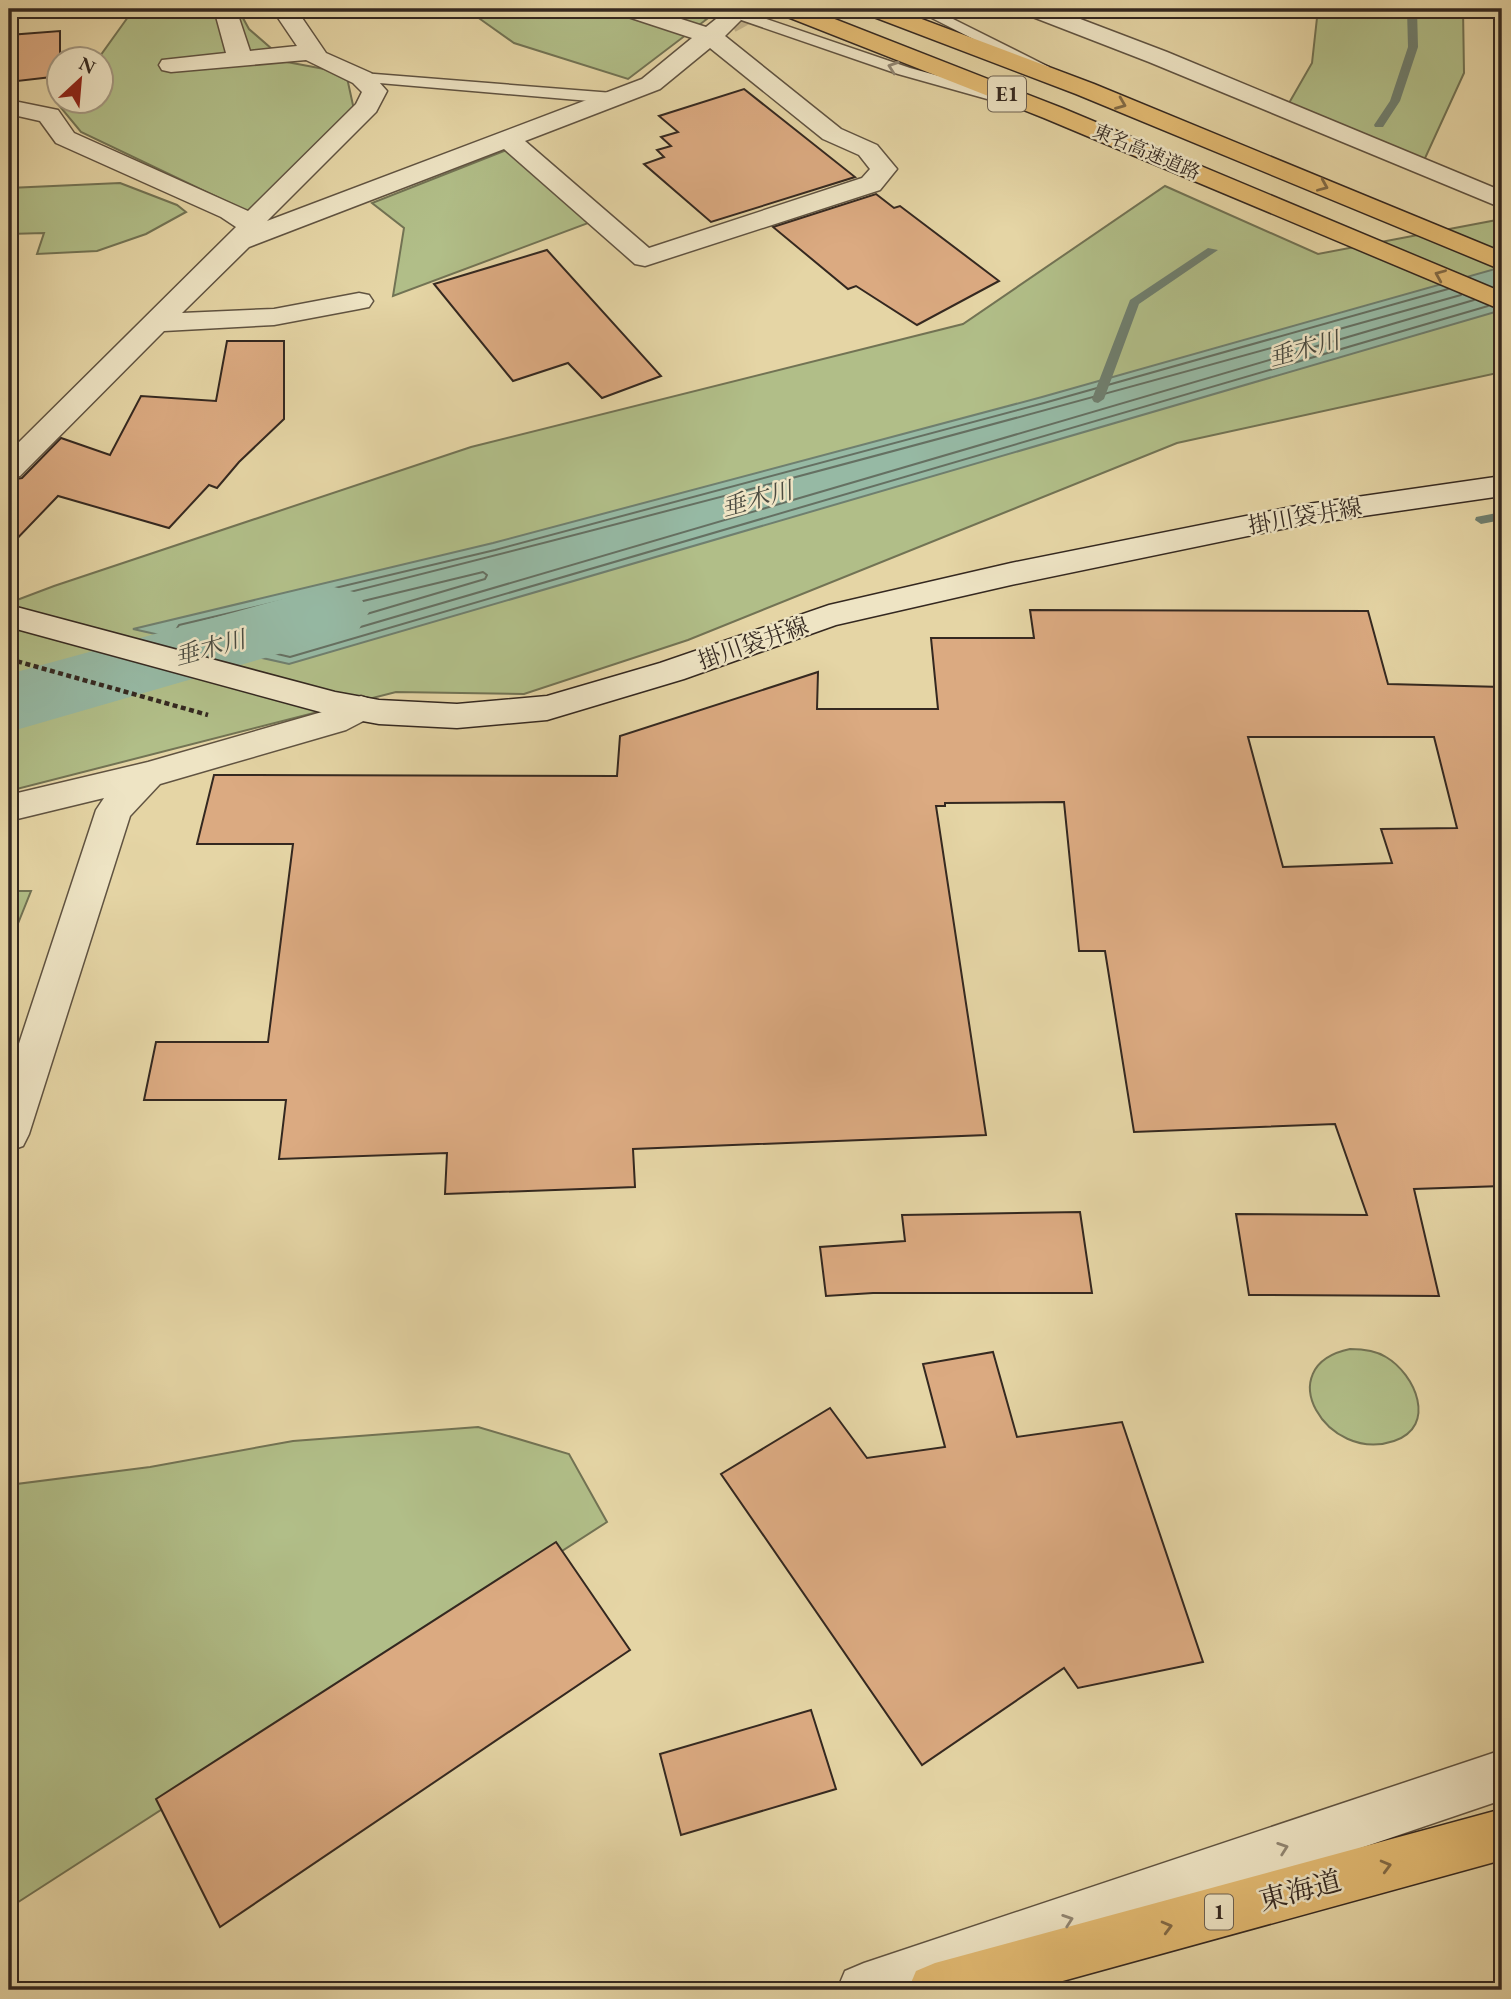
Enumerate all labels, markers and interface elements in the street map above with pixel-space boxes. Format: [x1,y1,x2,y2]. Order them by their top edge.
north arrow [46,46,116,116]
text: N [75,51,100,80]
one-way arrow [888,61,900,75]
road number: E1 [988,76,1026,112]
one-way arrow [1114,95,1126,109]
street label: 東名高速道路 [1089,118,1204,185]
one-way arrow [1316,178,1328,192]
one-way arrow [1434,269,1447,283]
water label: 垂木川 [1265,323,1346,373]
water label: 垂木川 [718,473,799,523]
street label: 掛川袋井線 [1246,491,1364,541]
street label: 掛川袋井線 [694,610,812,676]
water label: 垂木川 [171,622,252,672]
one-way arrow [1277,1842,1289,1856]
one-way arrow [1380,1860,1392,1875]
street label: 東海道 [1255,1862,1345,1918]
road number: 1 [1205,1895,1233,1930]
one-way arrow [1061,1914,1073,1929]
one-way arrow [1160,1920,1172,1935]

